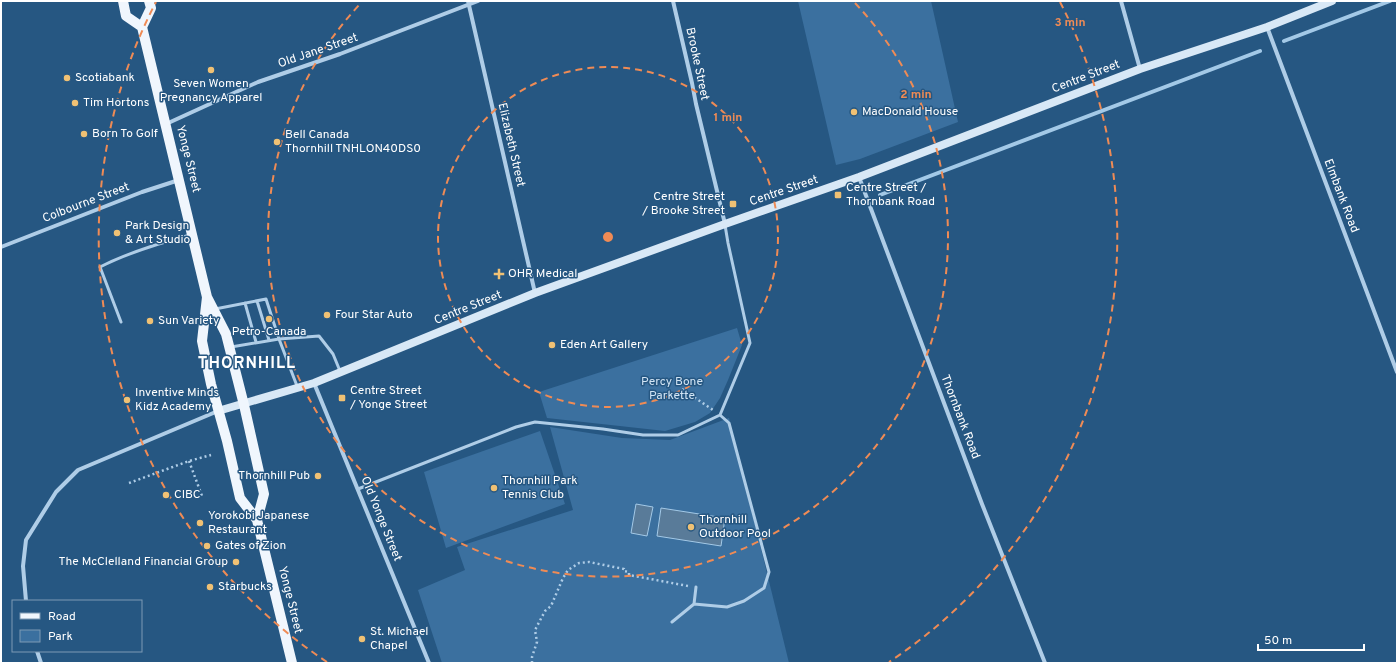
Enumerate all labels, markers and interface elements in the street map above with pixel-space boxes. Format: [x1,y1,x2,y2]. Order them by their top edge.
text: 3 min [1054,15,1086,31]
street label: Brooke Street [681,26,713,102]
street label: Old Jane Street [276,30,360,72]
street label: Centre Street [1050,57,1122,97]
marker: Seven Women Pregnancy Apparel [206,65,216,75]
place label: Scotiabank [75,70,135,86]
marker: Scotiabank [62,73,72,83]
place label: Seven Women Pregnancy Apparel [160,76,262,106]
text: 2 min [900,87,932,103]
place label: Tim Hortons [83,95,149,111]
marker: Tim Hortons [70,98,80,108]
street label: Elizabeth Street [494,101,528,189]
place label: MacDonald House [862,104,958,120]
marker: MacDonald House [849,107,859,117]
text: 1 min [714,110,742,126]
street label: Yonge Street [172,124,204,194]
place label: Born To Golf [92,126,158,142]
place label: Bell Canada Thornhill TNHLON40DS0 [285,127,421,157]
marker: Born To Golf [79,129,89,139]
marker: Bell Canada Thornhill TNHLON40DS0 [272,137,282,147]
street label: Elmbank Road [1320,157,1362,235]
street label: Centre Street [747,172,821,210]
street label: Colbourne Street [40,179,132,227]
place label: Centre Street / Thornbank Road [846,180,935,210]
place label: Centre Street / Brooke Street [641,189,725,219]
marker: Centre Street / Thornbank Road [833,190,843,200]
marker: Centre Street / Brooke Street [728,199,738,209]
place label: Park Design & Art Studio [125,218,191,248]
marker: Park Design & Art Studio [112,228,122,238]
centre of rings [601,230,615,244]
place label: OHR Medical [508,266,577,282]
marker: OHR Medical [493,268,505,280]
street label: Centre Street [432,287,504,329]
place label: Four Star Auto [335,307,413,323]
marker: Four Star Auto [322,310,332,320]
place label: Sun Variety [158,313,219,329]
marker: Petro-Canada [264,314,274,324]
marker: Sun Variety [145,316,155,326]
place label: Petro-Canada [232,324,306,340]
place label: Eden Art Gallery [560,337,648,353]
marker: Eden Art Gallery [547,340,557,350]
district label: THORNHILL [198,354,296,374]
street label: Thornbank Road [937,373,983,461]
park label: Percy Bone Parkette [641,374,703,404]
place label: Centre Street / Yonge Street [349,383,427,413]
place label: Inventive Minds Kidz Academy [135,385,219,415]
marker: Centre Street / Yonge Street [337,393,347,403]
marker: Inventive Minds Kidz Academy [122,395,132,405]
place label: Thornhill Pub [238,468,310,484]
marker: Thornhill Pub [313,471,323,481]
place label: Thornhill Park Tennis Club [502,473,578,503]
street label: Old Yonge Street [357,474,405,564]
marker: Thornhill Park Tennis Club [489,483,499,493]
place label: CIBC [174,487,201,503]
marker: CIBC [161,490,171,500]
place label: Yorokobi Japanese Restaurant [208,508,309,538]
place label: Thornhill Outdoor Pool [699,512,771,542]
marker: Yorokobi Japanese Restaurant [195,518,205,528]
marker: Thornhill Outdoor Pool [686,522,696,532]
place label: Gates of Zion [215,538,286,554]
marker: Gates of Zion [202,541,212,551]
place label: The McClelland Financial Group [58,554,228,570]
marker: The McClelland Financial Group [231,557,241,567]
street label: Yonge Street [274,565,306,635]
place label: Starbucks [218,579,272,595]
marker: Starbucks [205,582,215,592]
legend [12,600,142,652]
text: Road [48,609,76,625]
place label: St. Michael Chapel [370,624,429,654]
scale bar [1258,626,1364,652]
text: Park [48,629,73,645]
text: 50 m [1264,633,1292,649]
marker: St. Michael Chapel [357,634,367,644]

